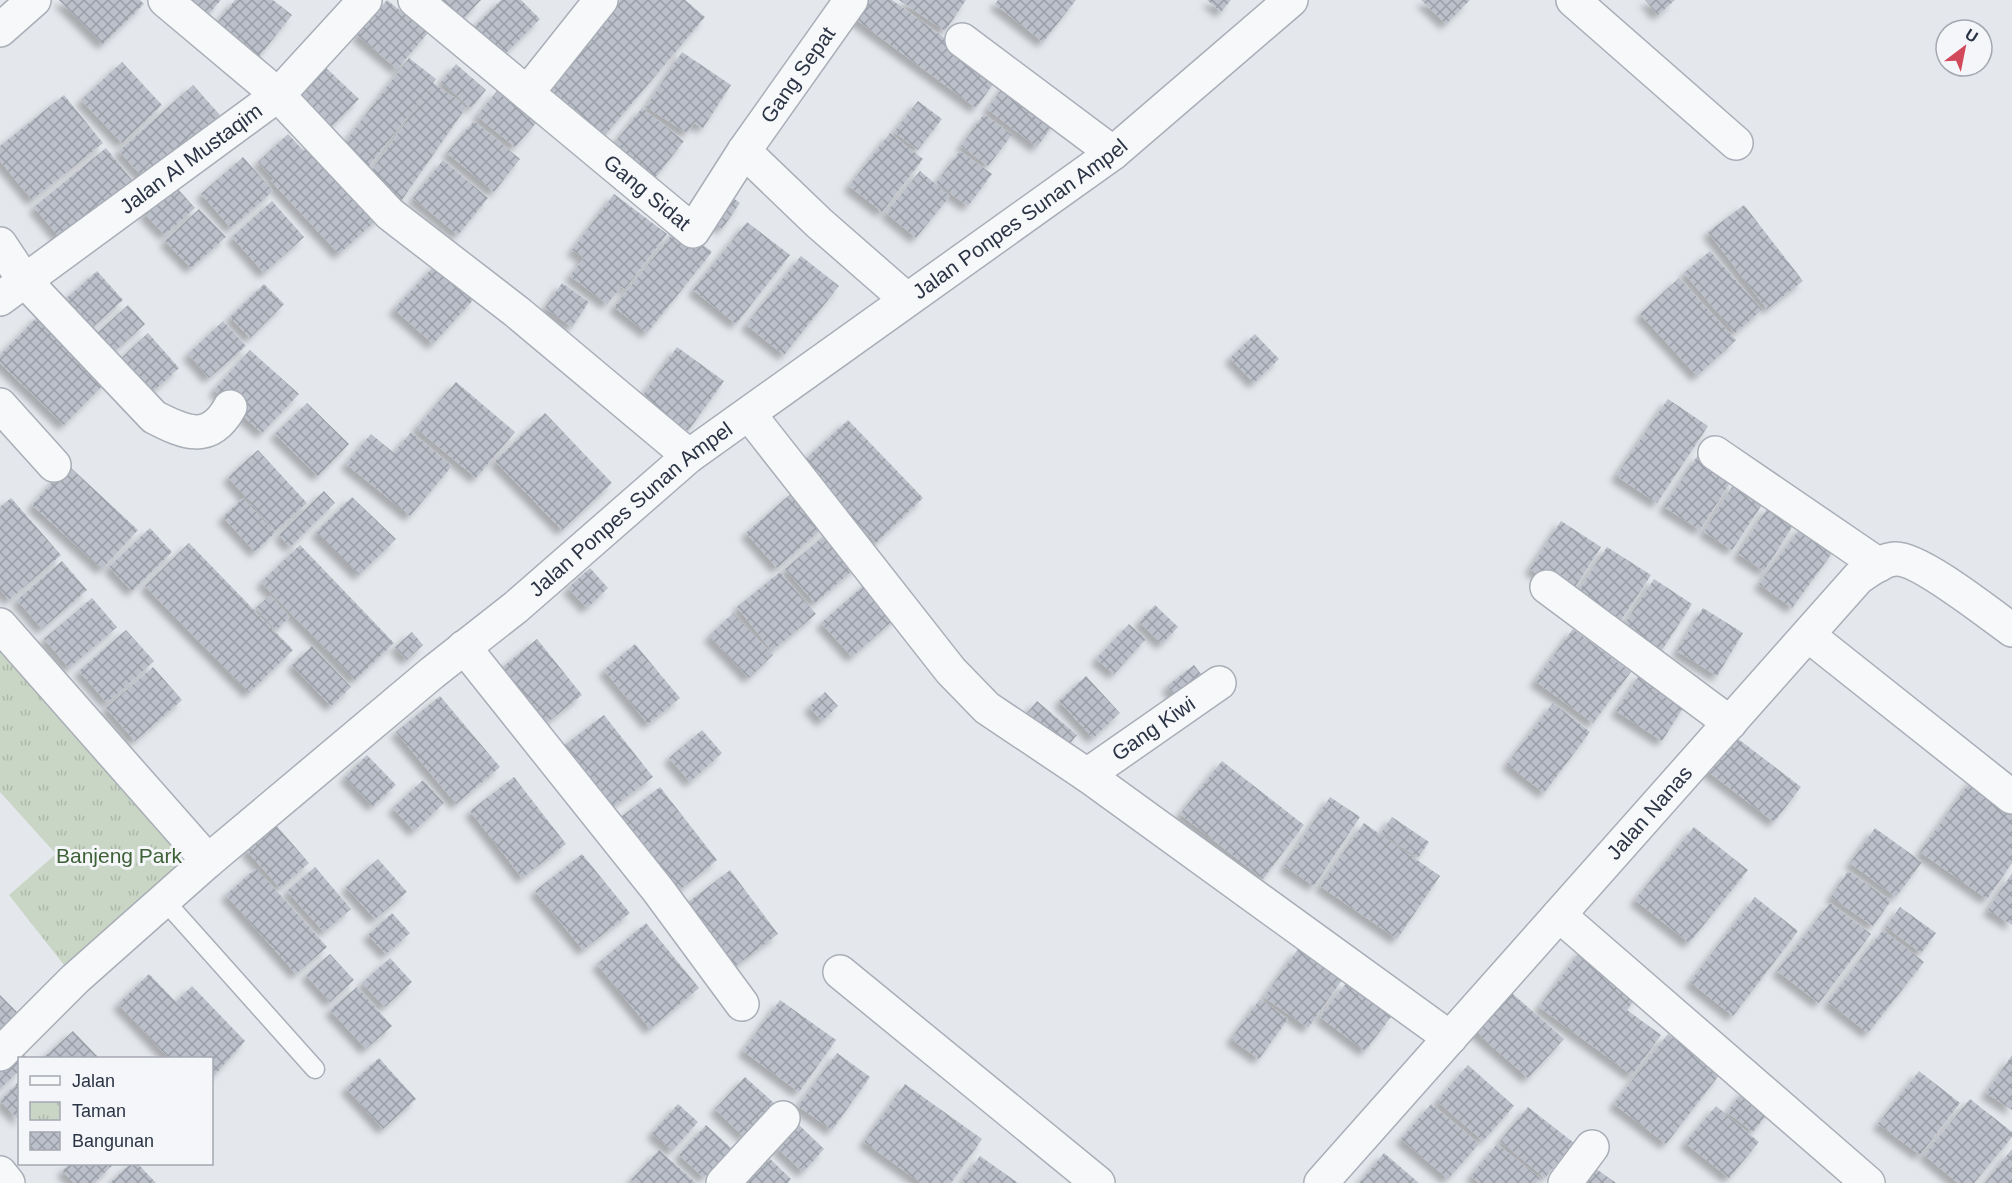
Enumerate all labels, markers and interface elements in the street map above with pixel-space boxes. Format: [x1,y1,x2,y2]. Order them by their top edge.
north arrow [1934,18,1994,78]
street label: Gang Sepat [756,22,839,127]
text: U [1962,25,1981,46]
street label: Jalan Al Mustaqim [115,99,266,218]
street label: Jalan Ponpes Sunan Ampel [908,134,1132,303]
street label: Gang Sidat [599,150,695,235]
street label: Jalan Ponpes Sunan Ampel [525,417,736,601]
street label: Gang Kiwi [1107,691,1199,765]
street label: Jalan Nanas [1602,761,1697,864]
park label: Banjeng Park [56,844,183,867]
legend [18,1057,213,1165]
text: Jalan [72,1071,115,1091]
text: Taman [72,1101,126,1121]
text: Bangunan [72,1131,154,1151]

